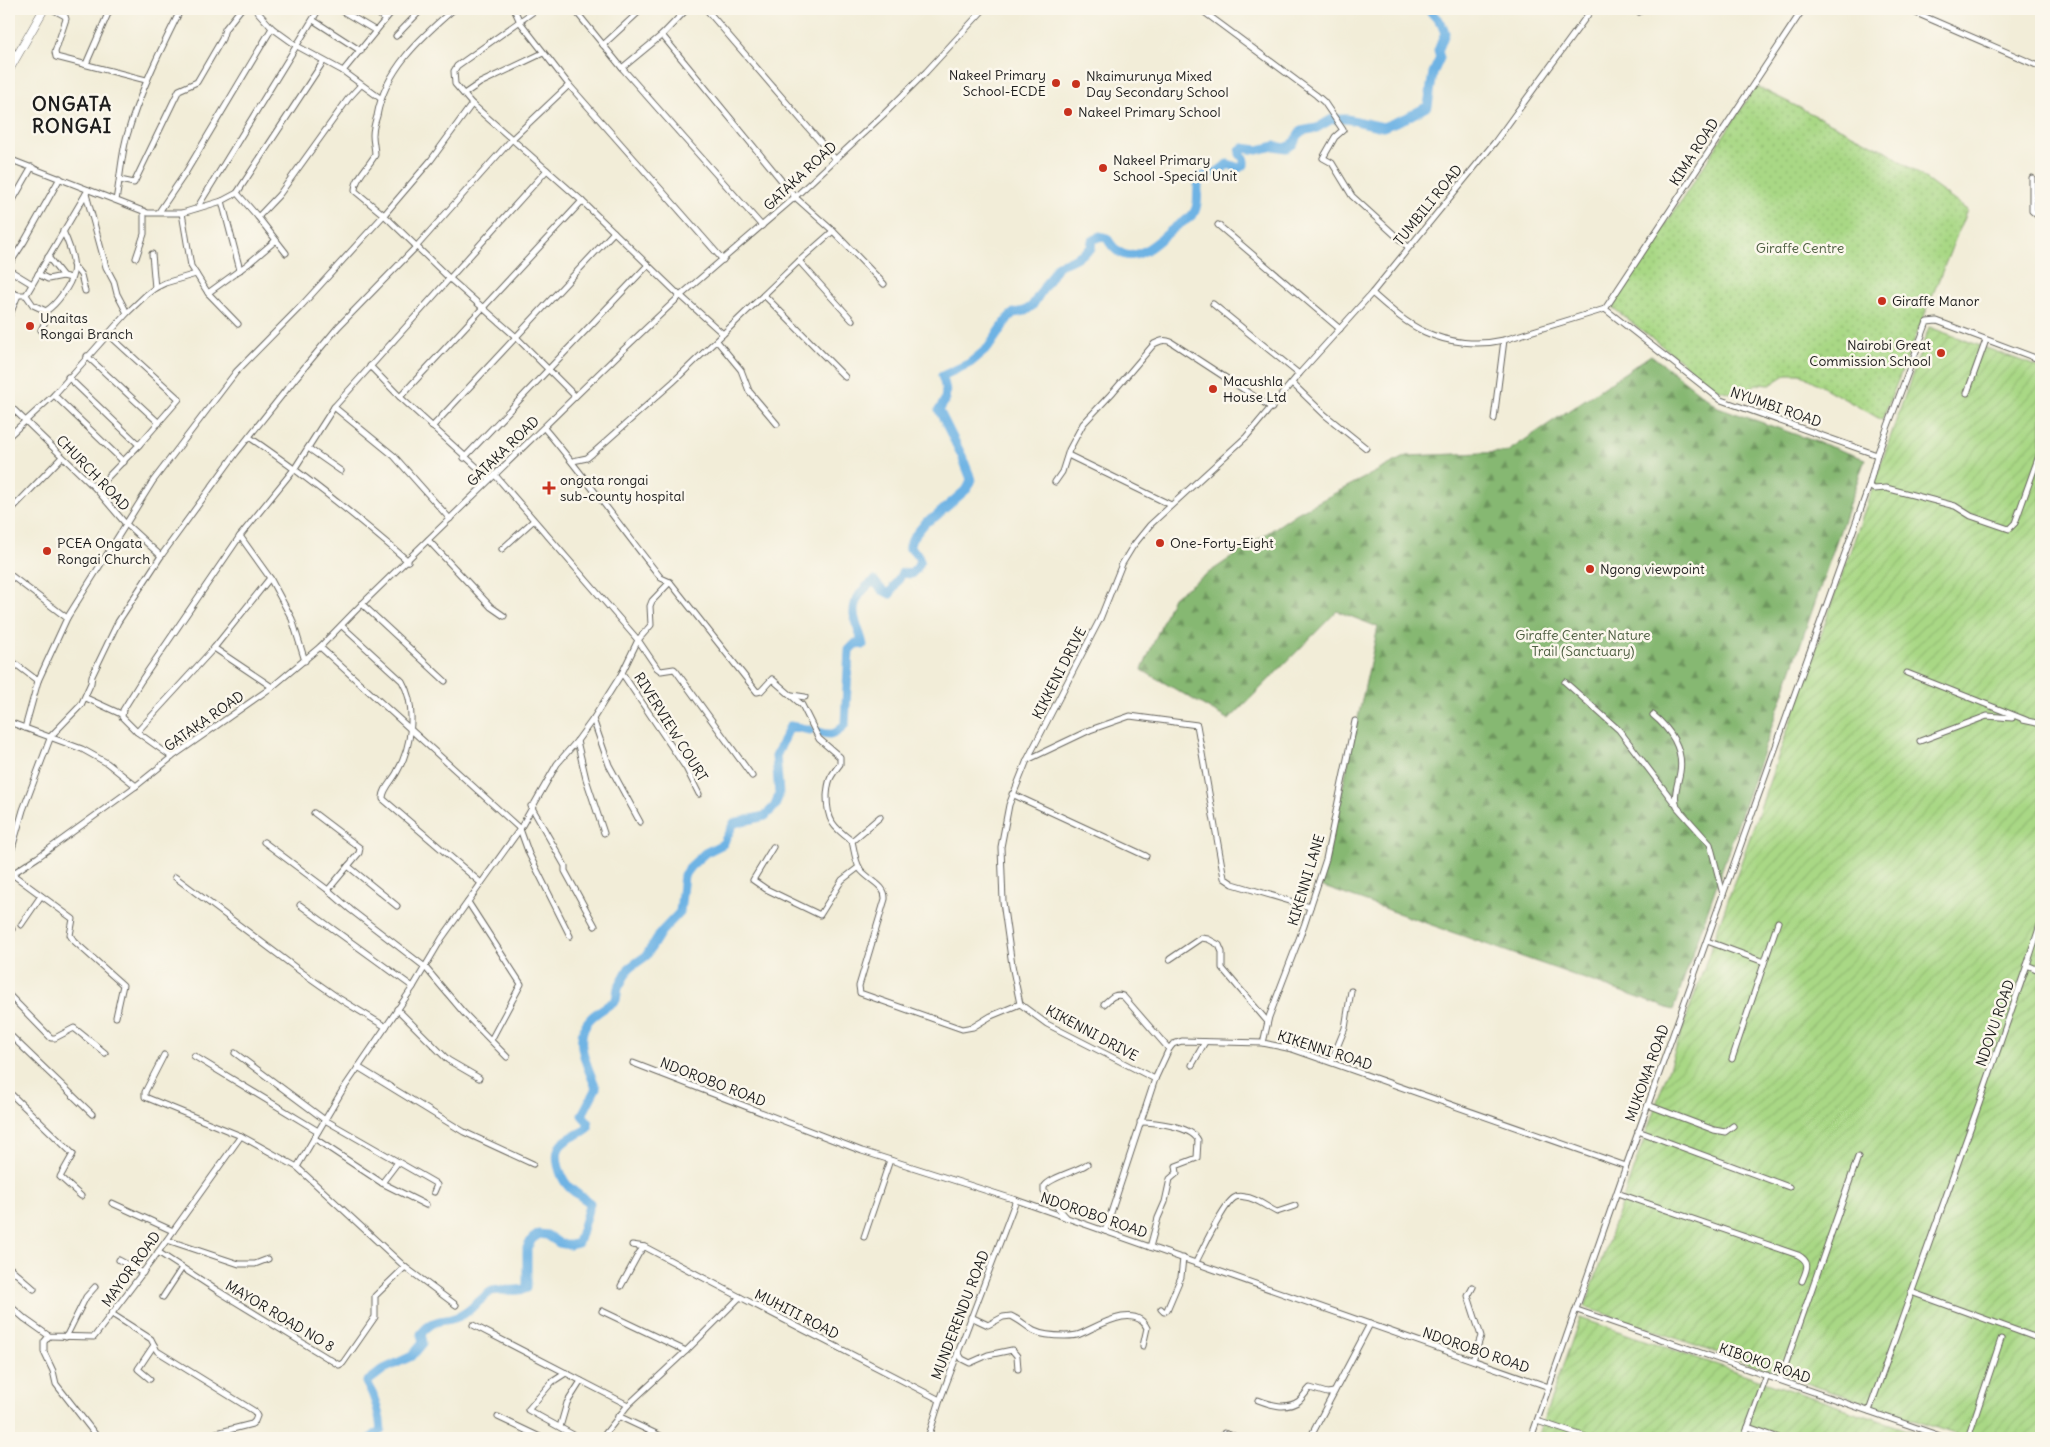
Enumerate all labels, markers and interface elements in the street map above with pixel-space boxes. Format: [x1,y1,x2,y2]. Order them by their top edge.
place label: Nakeel Primary School-ECDE [949,66,1046,100]
place label: Nkaimurunya Mixed Day Secondary School [1086,67,1229,101]
marker: Nakeel Primary School-ECDE [1050,77,1062,89]
marker: Nkaimurunya Mixed Day Secondary School [1070,78,1082,90]
district label: ONGATA RONGAI [32,92,112,138]
place label: Nakeel Primary School [1078,103,1221,121]
marker: Nakeel Primary School [1062,106,1074,118]
street label: KIMA ROAD [1665,115,1723,189]
street label: GATAKA ROAD [760,137,840,215]
place label: Nakeel Primary School -Special Unit [1113,151,1238,185]
street label: TUMBILI ROAD [1390,161,1466,249]
marker: Nakeel Primary School -Special Unit [1097,162,1109,174]
park label: Giraffe Centre [1756,239,1844,257]
place label: Giraffe Manor [1892,292,1980,310]
marker: Giraffe Manor [1876,295,1888,307]
place label: Unaitas Rongai Branch [40,309,133,343]
marker: Unaitas Rongai Branch [24,320,36,332]
place label: Nairobi Great Commission School [1809,336,1931,370]
marker: Nairobi Great Commission School [1935,347,1947,359]
place label: Macushla House Ltd [1223,372,1287,406]
marker: Macushla House Ltd [1207,383,1219,395]
street label: NYUMBI ROAD [1728,383,1824,431]
street label: GATAKA ROAD [463,412,543,490]
street label: CHURCH ROAD [52,431,134,515]
place label: ongata rongai sub-county hospital [560,471,685,505]
marker: ongata rongai sub-county hospital [542,481,556,495]
place label: PCEA Ongata Rongai Church [57,534,150,568]
place label: One-Forty-Eight [1170,534,1274,552]
marker: One-Forty-Eight [1154,537,1166,549]
marker: PCEA Ongata Rongai Church [41,545,53,557]
place label: Ngong viewpoint [1600,560,1705,578]
marker: Ngong viewpoint [1584,563,1596,575]
street label: KIKKENI DRIVE [1028,624,1090,722]
park label: Giraffe Center Nature Trail (Sanctuary) [1515,626,1651,660]
street label: RIVERVIEW COURT [630,669,712,785]
street label: GATAKA ROAD [160,687,248,755]
street label: KIKENNI LANE [1284,832,1328,928]
street label: NDOVU ROAD [1972,977,2018,1069]
street label: KIKENNI DRIVE [1043,1001,1141,1065]
street label: MUKOMA ROAD [1621,1022,1673,1124]
street label: KIKENNI ROAD [1275,1026,1375,1074]
street label: NDOROBO ROAD [657,1054,769,1111]
street label: NDOROBO ROAD [1038,1188,1150,1242]
street label: MAYOR ROAD [98,1228,164,1310]
street label: MUNDERENDU ROAD [927,1248,993,1382]
street label: MAYOR ROAD NO 8 [222,1276,338,1356]
street label: MUHITI ROAD [752,1285,842,1343]
street label: NDOROBO ROAD [1420,1323,1532,1377]
street label: KIBOKO ROAD [1717,1339,1813,1387]

